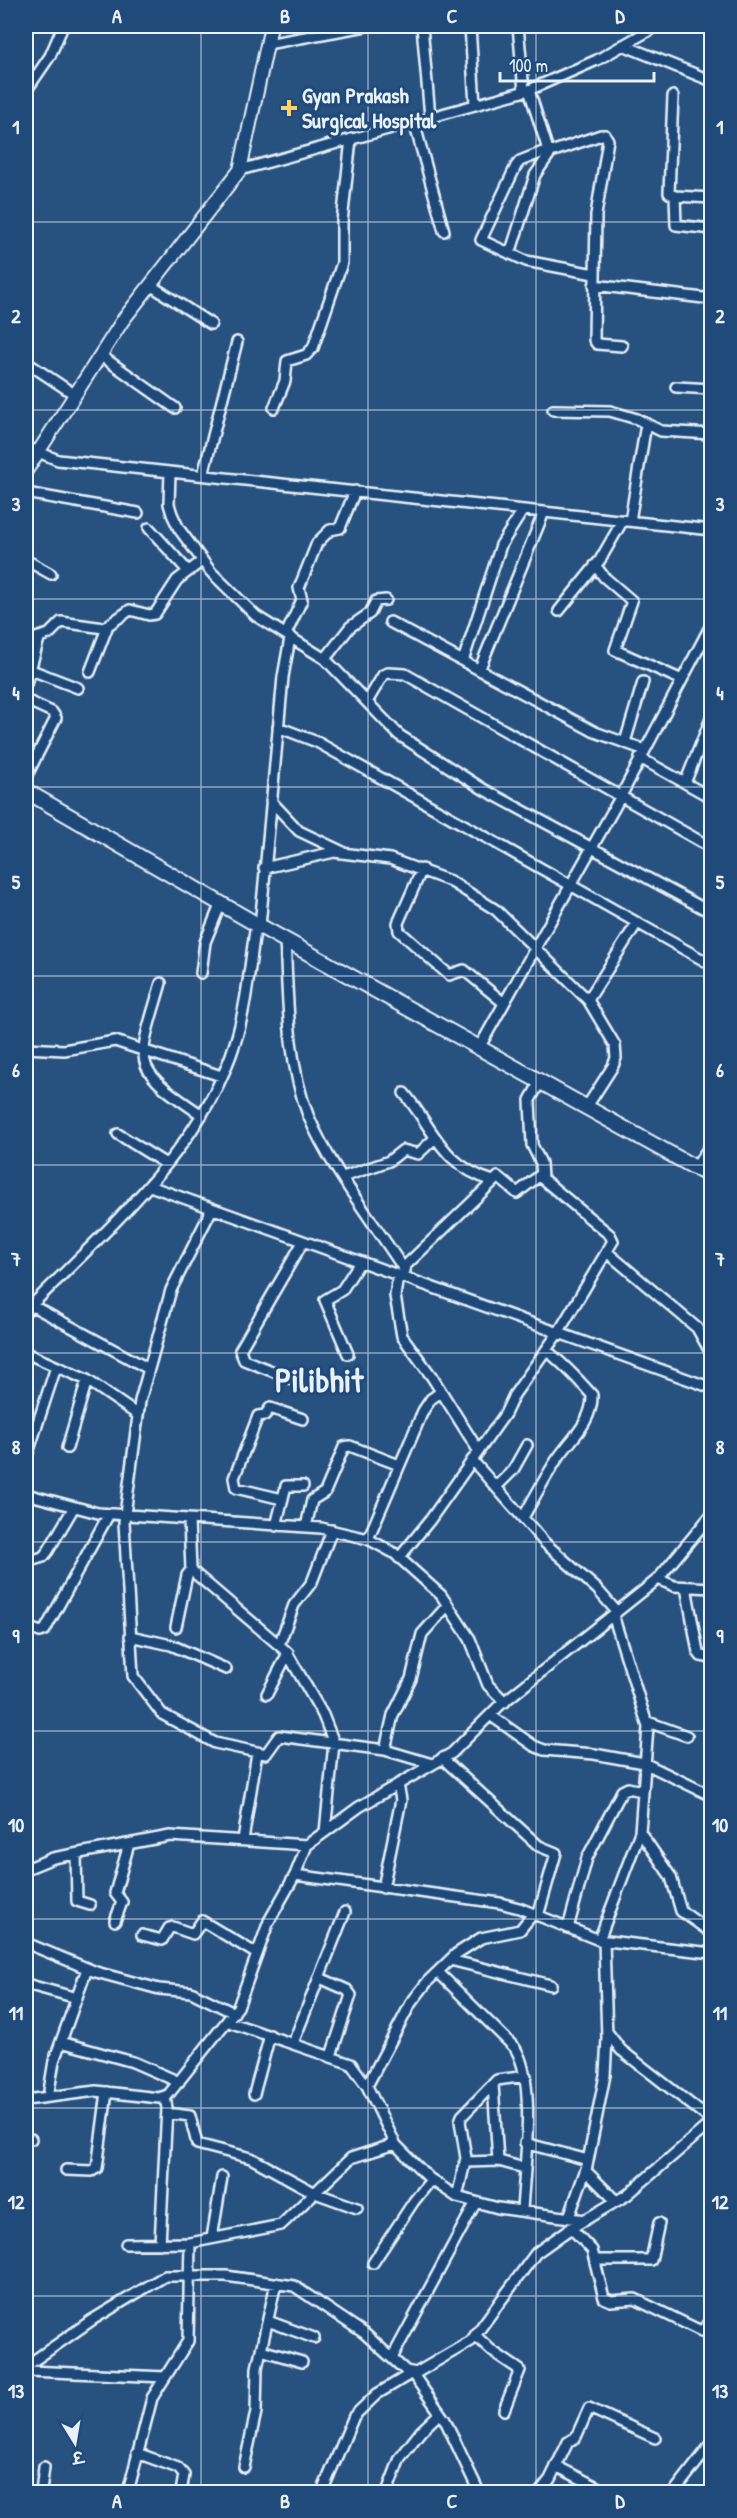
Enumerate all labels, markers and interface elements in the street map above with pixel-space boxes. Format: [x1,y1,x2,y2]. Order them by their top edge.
text: A [112,2,122,29]
text: B [280,2,290,29]
text: C [447,2,458,29]
text: D [615,2,625,29]
scale bar [500,45,654,83]
text: 100 m [509,53,548,78]
place label: Gyan Prakash Surgical Hospital [302,80,437,136]
marker: Gyan Prakash Surgical Hospital [280,99,298,117]
text: 1 [12,113,20,140]
text: 1 [716,113,724,140]
text: 2 [11,302,21,329]
text: 2 [715,302,725,329]
text: 3 [12,490,21,517]
text: 3 [716,490,725,517]
text: 4 [12,679,20,706]
text: 4 [716,679,724,706]
text: 5 [12,868,21,895]
text: 5 [716,868,725,895]
text: 6 [12,1056,20,1083]
text: 6 [716,1056,724,1083]
text: 7 [10,1245,21,1272]
text: 7 [714,1245,725,1272]
district label: Pilibhit [275,1357,364,1403]
text: 8 [12,1433,21,1460]
text: 8 [716,1433,725,1460]
text: 9 [12,1622,20,1649]
text: 9 [716,1622,724,1649]
text: 10 [8,1811,24,1838]
text: 10 [712,1811,728,1838]
text: 11 [9,1999,23,2026]
text: 11 [713,1999,727,2026]
text: 12 [8,2188,25,2215]
text: 12 [712,2188,729,2215]
text: 13 [8,2377,24,2404]
text: 13 [712,2377,728,2404]
north arrow [45,2413,105,2473]
text: उ [69,2446,87,2470]
text: A [112,2487,122,2514]
text: B [280,2487,290,2514]
text: C [447,2487,458,2514]
text: D [615,2487,625,2514]

